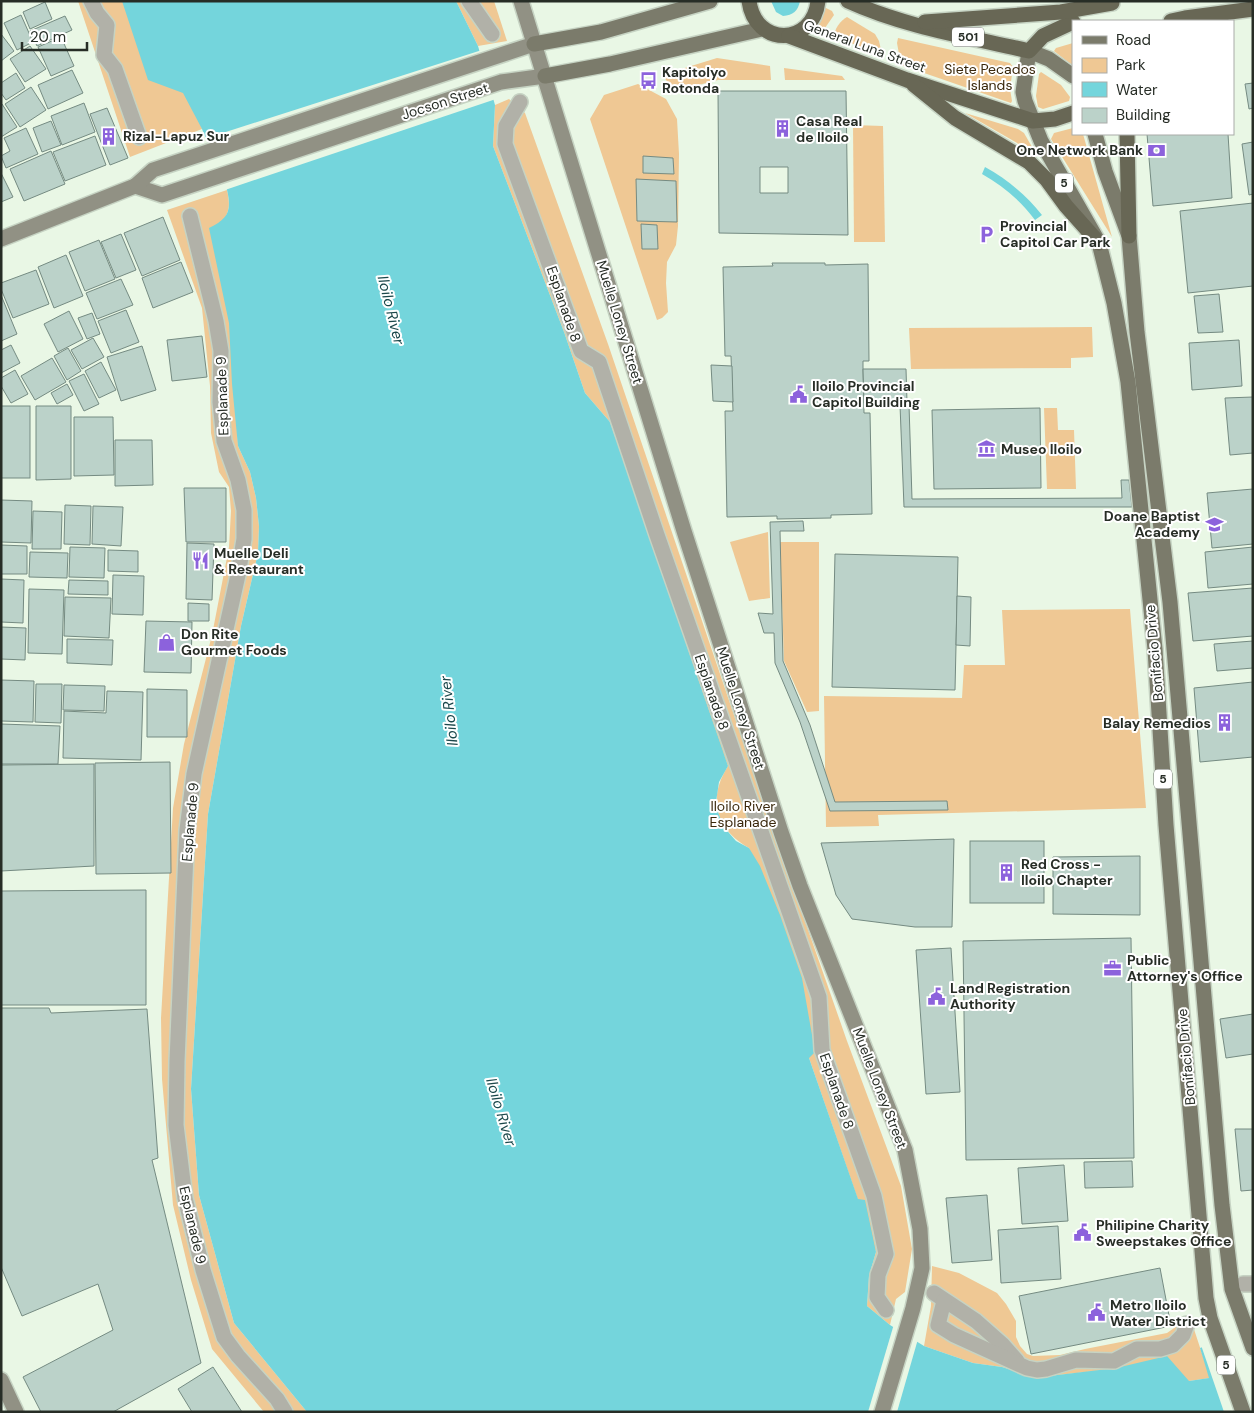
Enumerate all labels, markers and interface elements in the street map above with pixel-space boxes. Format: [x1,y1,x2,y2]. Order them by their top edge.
street label: General Luna Street [801,16,929,76]
scale bar [22,20,88,52]
legend [1072,20,1234,135]
text: 20 m [30,27,66,47]
road number: 501 [952,28,984,46]
text: Road [1116,30,1151,50]
text: Park [1116,55,1146,75]
park label: Siete Pecados Islands [944,60,1036,94]
place label: Kapitolyo Rotonda [662,63,726,97]
bus stop icon: Kapitolyo Rotonda [638,70,658,90]
street label: Jocson Street [399,79,491,123]
text: Water [1116,80,1158,100]
text: Building [1116,105,1171,125]
place label: Casa Real de Iloilo [796,112,862,146]
building icon: Casa Real de Iloilo [772,119,792,139]
building icon: Rizal-Lapuz Sur [99,126,119,146]
place label: Rizal-Lapuz Sur [123,127,230,145]
bank icon: One Network Bank [1147,140,1167,160]
place label: One Network Bank [1016,141,1143,159]
road number: 5 [1055,174,1073,192]
place label: Provincial Capitol Car Park [1000,217,1111,251]
parking icon: Provincial Capitol Car Park [976,224,996,244]
street label: Muelle Loney Street [593,258,647,386]
street label: Esplanade 8 [543,264,585,344]
water label: Iloilo River [373,273,409,347]
street label: Esplanade 9 [212,356,232,436]
place label: Iloilo Provincial Capitol Building [812,377,920,411]
public building icon: Iloilo Provincial Capitol Building [788,384,808,404]
museum icon: Museo Iloilo [977,439,997,459]
place label: Museo Iloilo [1001,440,1082,458]
place label: Doane Baptist Academy [1104,507,1201,541]
school or university icon: Doane Baptist Academy [1204,514,1224,534]
place label: Muelle Deli & Restaurant [214,544,304,578]
restaurant icon: Muelle Deli & Restaurant [190,551,210,571]
street label: Bonifacio Drive [1141,604,1167,702]
place label: Don Rite Gourmet Foods [181,625,287,659]
shop icon: Don Rite Gourmet Foods [157,632,177,652]
street label: Muelle Loney Street [713,644,769,772]
street label: Esplanade 8 [691,652,733,732]
water label: Iloilo River [435,674,463,747]
building icon: Balay Remedios [1215,713,1235,733]
place label: Balay Remedios [1103,714,1211,732]
road number: 5 [1154,770,1172,789]
street label: Esplanade 9 [178,781,202,862]
park label: Iloilo River Esplanade [710,797,776,831]
place label: Red Cross - Iloilo Chapter [1021,855,1113,889]
building icon: Red Cross - Iloilo Chapter [997,862,1017,882]
place label: Public Attorney's Office [1127,951,1243,985]
office icon: Public Attorney's Office [1103,958,1123,978]
place label: Land Registration Authority [950,979,1070,1013]
public building icon: Land Registration Authority [926,986,946,1006]
street label: Bonifacio Drive [1173,1008,1199,1106]
street label: Muelle Loney Street [849,1025,911,1151]
street label: Esplanade 8 [816,1051,858,1131]
water label: Iloilo River [481,1075,521,1149]
street label: Esplanade 9 [175,1184,211,1266]
place label: Philipine Charity Sweepstakes Office [1096,1216,1232,1250]
public building icon: Philipine Charity Sweepstakes Office [1072,1223,1092,1243]
place label: Metro Iloilo Water District [1110,1296,1206,1330]
public building icon: Metro Iloilo Water District [1086,1303,1106,1323]
road number: 5 [1217,1356,1235,1374]

